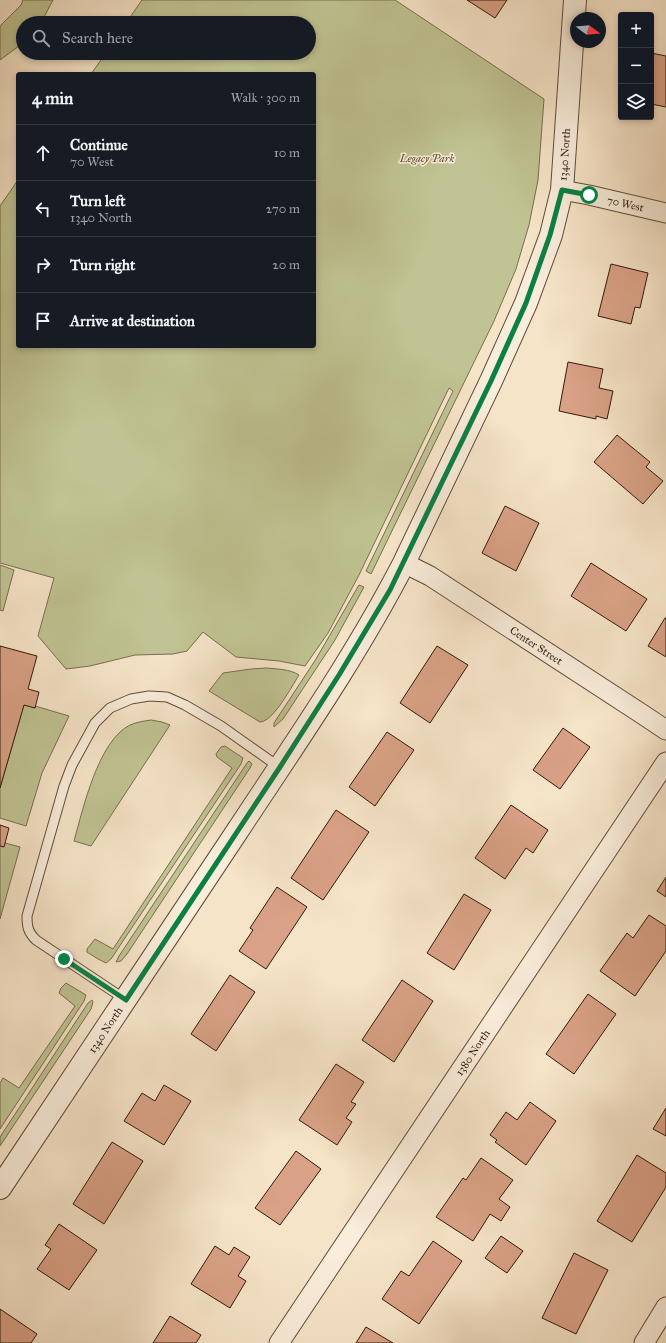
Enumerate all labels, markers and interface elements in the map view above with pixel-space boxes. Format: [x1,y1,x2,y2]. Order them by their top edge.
north arrow [570,12,606,48]
map controls [618,12,654,120]
button: + [618,12,654,48]
search box [16,16,316,60]
icon: search [30,27,52,49]
text: Search here [62,29,133,47]
button: − [618,48,654,84]
button: layers [618,84,654,120]
text: 4 min [32,88,73,109]
text: Walk · 300 m [231,90,300,106]
street label: 1340 North [557,128,573,181]
text: Continue [70,136,128,154]
icon: ahead [32,142,54,164]
text: 10 m [274,145,300,161]
park label: Legacy Park [399,152,454,165]
text: 70 West [70,154,114,170]
route start [580,186,598,204]
text: Turn left [70,192,126,210]
street label: 70 West [606,193,645,215]
icon: left [32,198,54,220]
text: 270 m [266,201,300,217]
text: 1340 North [70,210,132,226]
icon: right [32,254,54,276]
text: Turn right [70,256,135,274]
text: 20 m [272,257,300,273]
icon: arrive [32,310,54,332]
text: Arrive at destination [70,312,195,330]
street label: Center Street [507,624,565,668]
route end [55,950,73,968]
street label: 1340 North [86,1005,126,1056]
street label: 1380 North [453,1027,493,1078]

